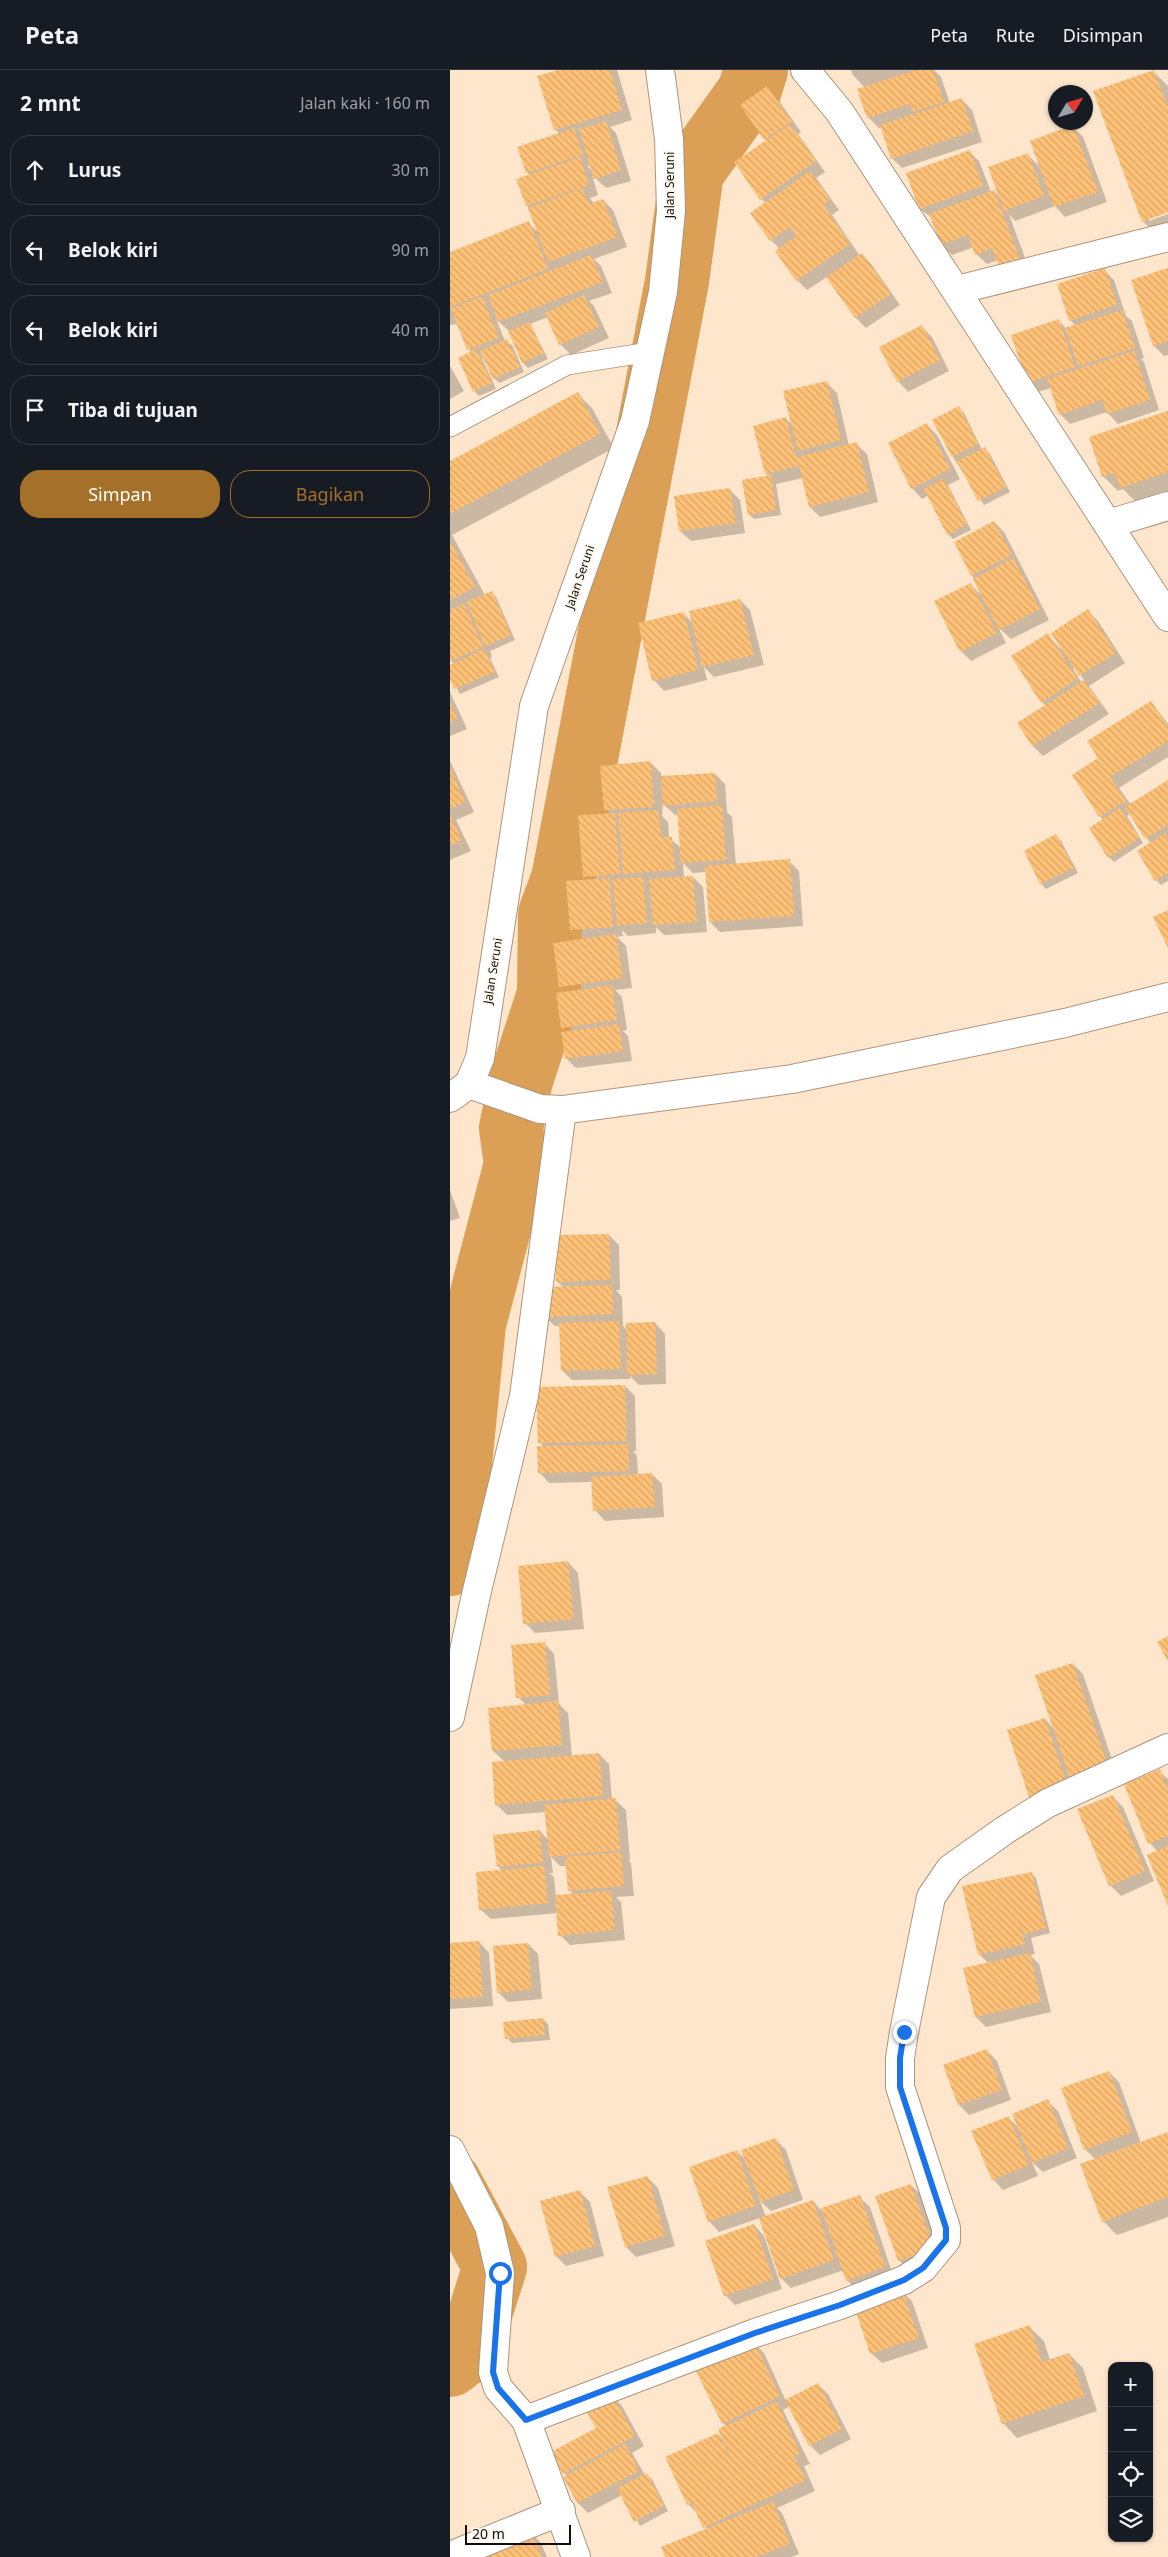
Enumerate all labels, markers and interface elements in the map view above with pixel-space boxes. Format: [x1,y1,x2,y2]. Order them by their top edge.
text: Peta [25,18,79,51]
text: Peta [930,23,968,47]
text: Rute [996,23,1035,47]
text: Disimpan [1063,23,1143,47]
north arrow [1048,85,1093,130]
text: 2 mnt [20,89,81,117]
text: Jalan kaki · 160 m [300,92,430,114]
street label: Jalan Seruni [661,152,678,219]
icon: ahead [21,156,49,184]
text: Lurus [68,157,121,183]
text: 30 m [392,159,429,181]
icon: left [21,236,49,264]
text: Belok kiri [68,237,158,263]
text: 90 m [392,239,429,261]
icon: left [21,316,49,344]
text: Belok kiri [68,317,158,343]
text: 40 m [392,319,429,341]
icon: arrive [21,396,49,424]
text: Tiba di tujuan [68,397,198,423]
button: Simpan [20,470,220,518]
button: Bagikan [230,470,430,518]
street label: Jalan Seruni [560,543,598,612]
street label: Jalan Seruni [479,937,506,1006]
route end [893,2021,916,2044]
route start [489,2262,512,2285]
map controls [1108,2362,1153,2542]
button: + [1108,2362,1153,2407]
button: − [1108,2407,1153,2452]
button: locate [1108,2452,1153,2497]
button: layers [1108,2497,1153,2542]
scale bar [465,2522,571,2545]
text: 20 m [472,2524,505,2543]

